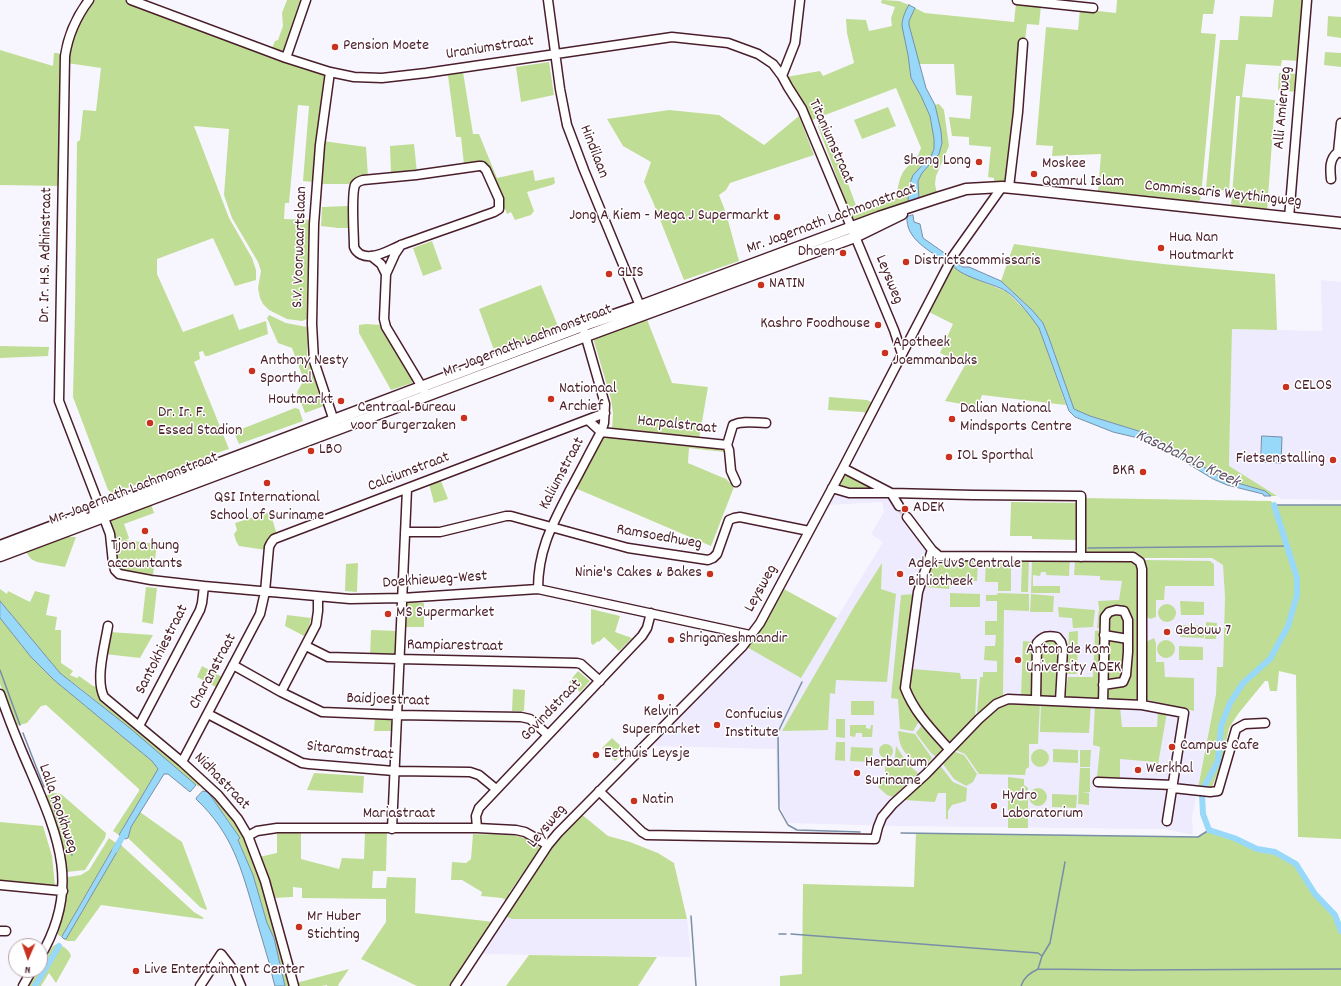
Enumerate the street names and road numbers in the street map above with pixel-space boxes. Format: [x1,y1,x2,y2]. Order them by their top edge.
street label: Uraniumstraat [445,33,535,65]
street label: Alli Amierweg [1271,66,1297,150]
street label: Titaniumstraat [803,97,857,187]
street label: Hindilaan [574,123,612,181]
street label: Commissaris Weythingweg [1144,177,1302,213]
street label: Mr. Jagernath Lachmonstraat [744,180,920,260]
street label: S.V. Voorwaartslaan [289,186,313,308]
street label: Dr. Ir. H.S. Adhinstraat [36,187,58,323]
street label: Leysweg [870,253,906,307]
street label: Mr. Jagernath Lachmonstraat [441,301,615,383]
street label: Harpalstraat [636,412,718,440]
street label: Kaliumstraat [536,435,590,513]
street label: Mr. Jagernath Lachmonstraat [47,449,221,531]
street label: Calciumstraat [365,449,453,497]
street label: Ramsoedhweg [615,521,703,555]
street label: Leysweg [741,562,783,616]
street label: Doekhieweg-West [382,568,488,594]
street label: Santokhiestraat [132,602,194,698]
street label: Charanstraat [186,631,242,713]
street label: Rampiarestraat [407,637,503,657]
street label: Govindstraat [518,676,586,746]
street label: Baidjoestraat [346,690,430,712]
street label: Sitaramstraat [306,738,394,766]
street label: Nidhastraat [189,749,253,815]
street label: Lalla Rookhweg [33,762,81,856]
street label: Leysweg [524,801,572,853]
street label: Mariastraat [363,805,435,825]

